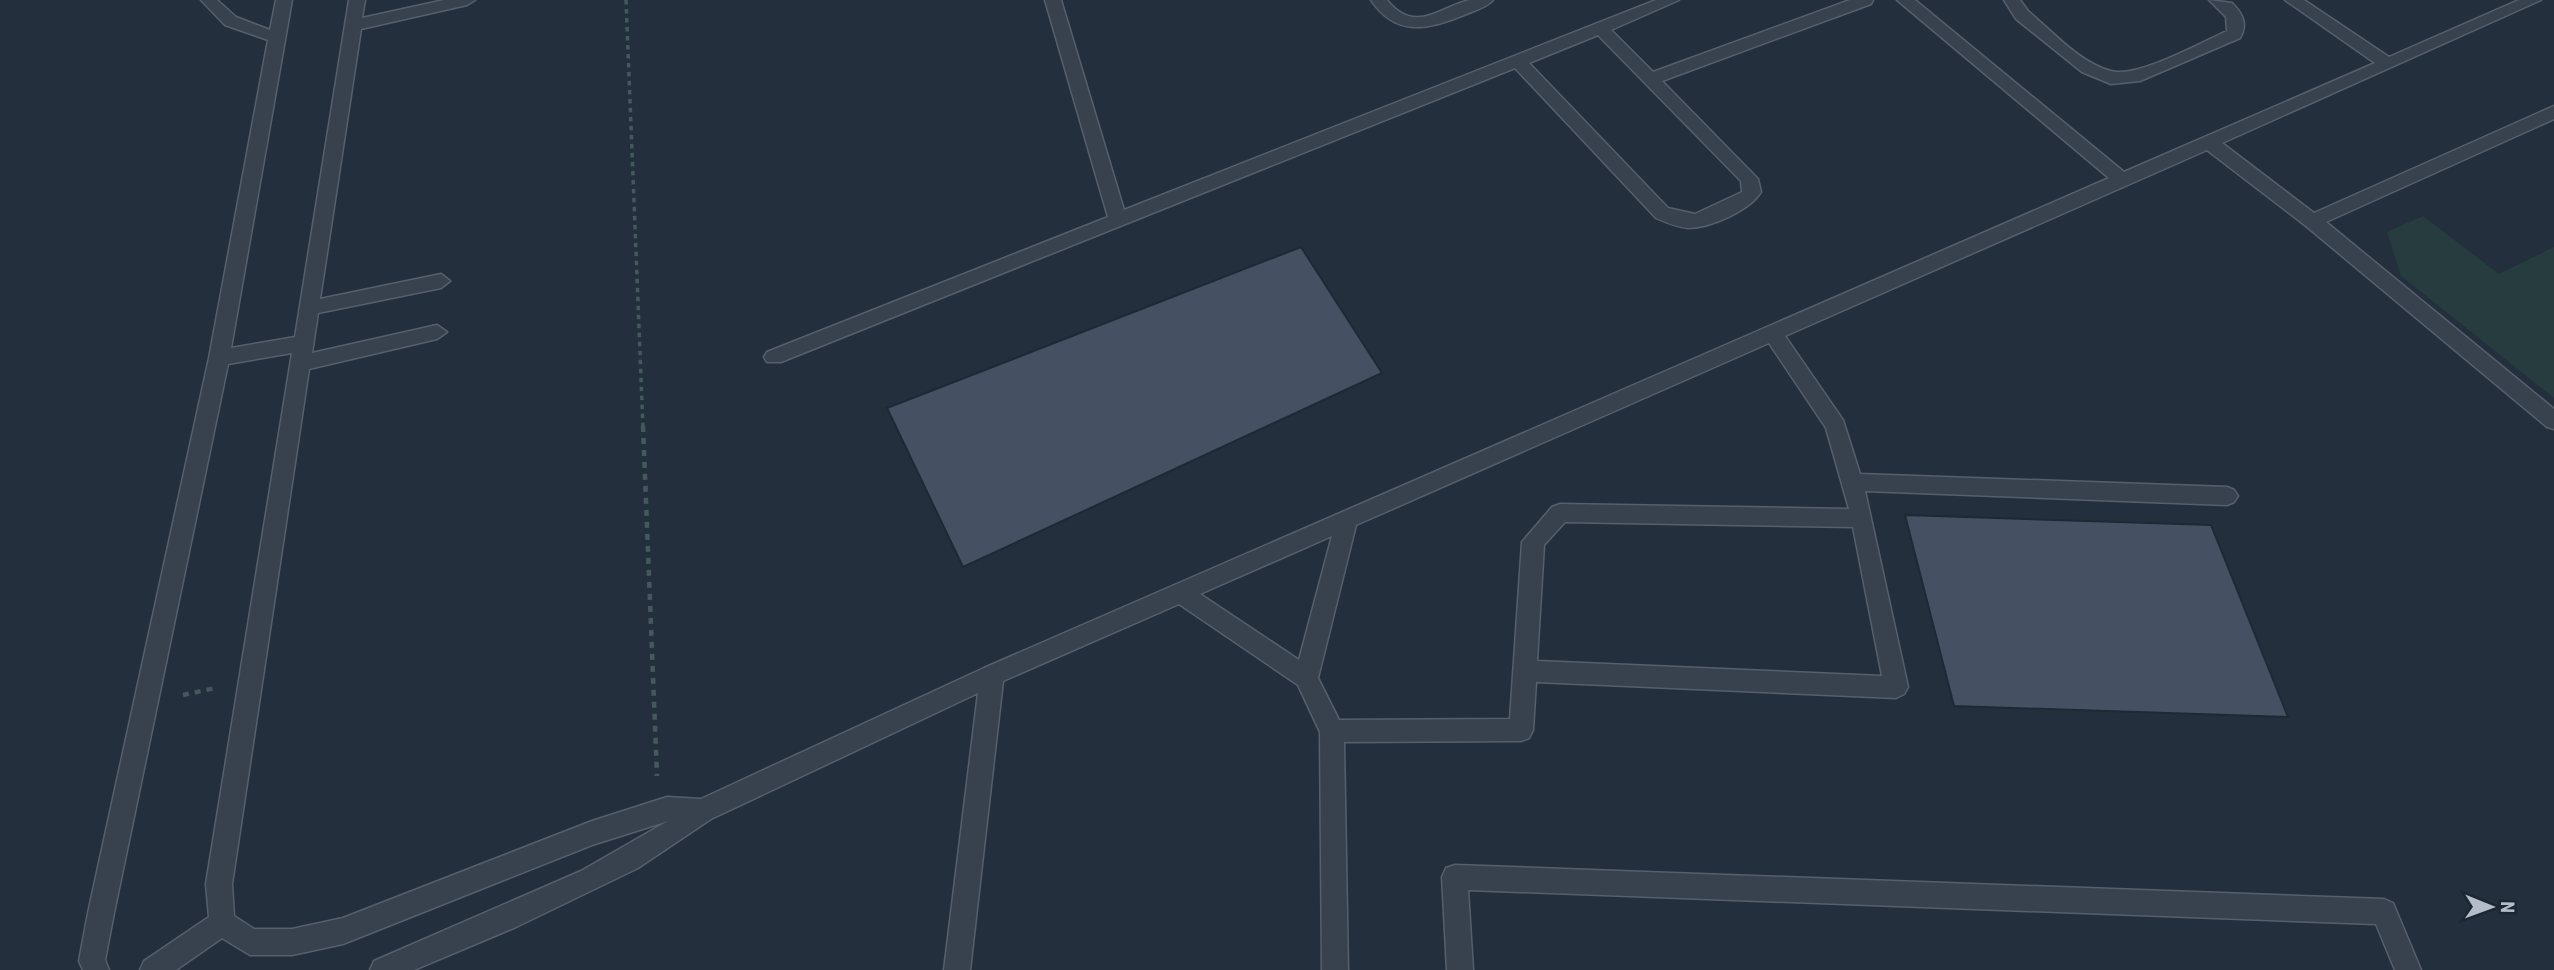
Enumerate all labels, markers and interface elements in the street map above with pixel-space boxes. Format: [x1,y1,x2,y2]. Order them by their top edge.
north arrow [2456,872,2526,942]
text: N [2496,901,2519,913]

